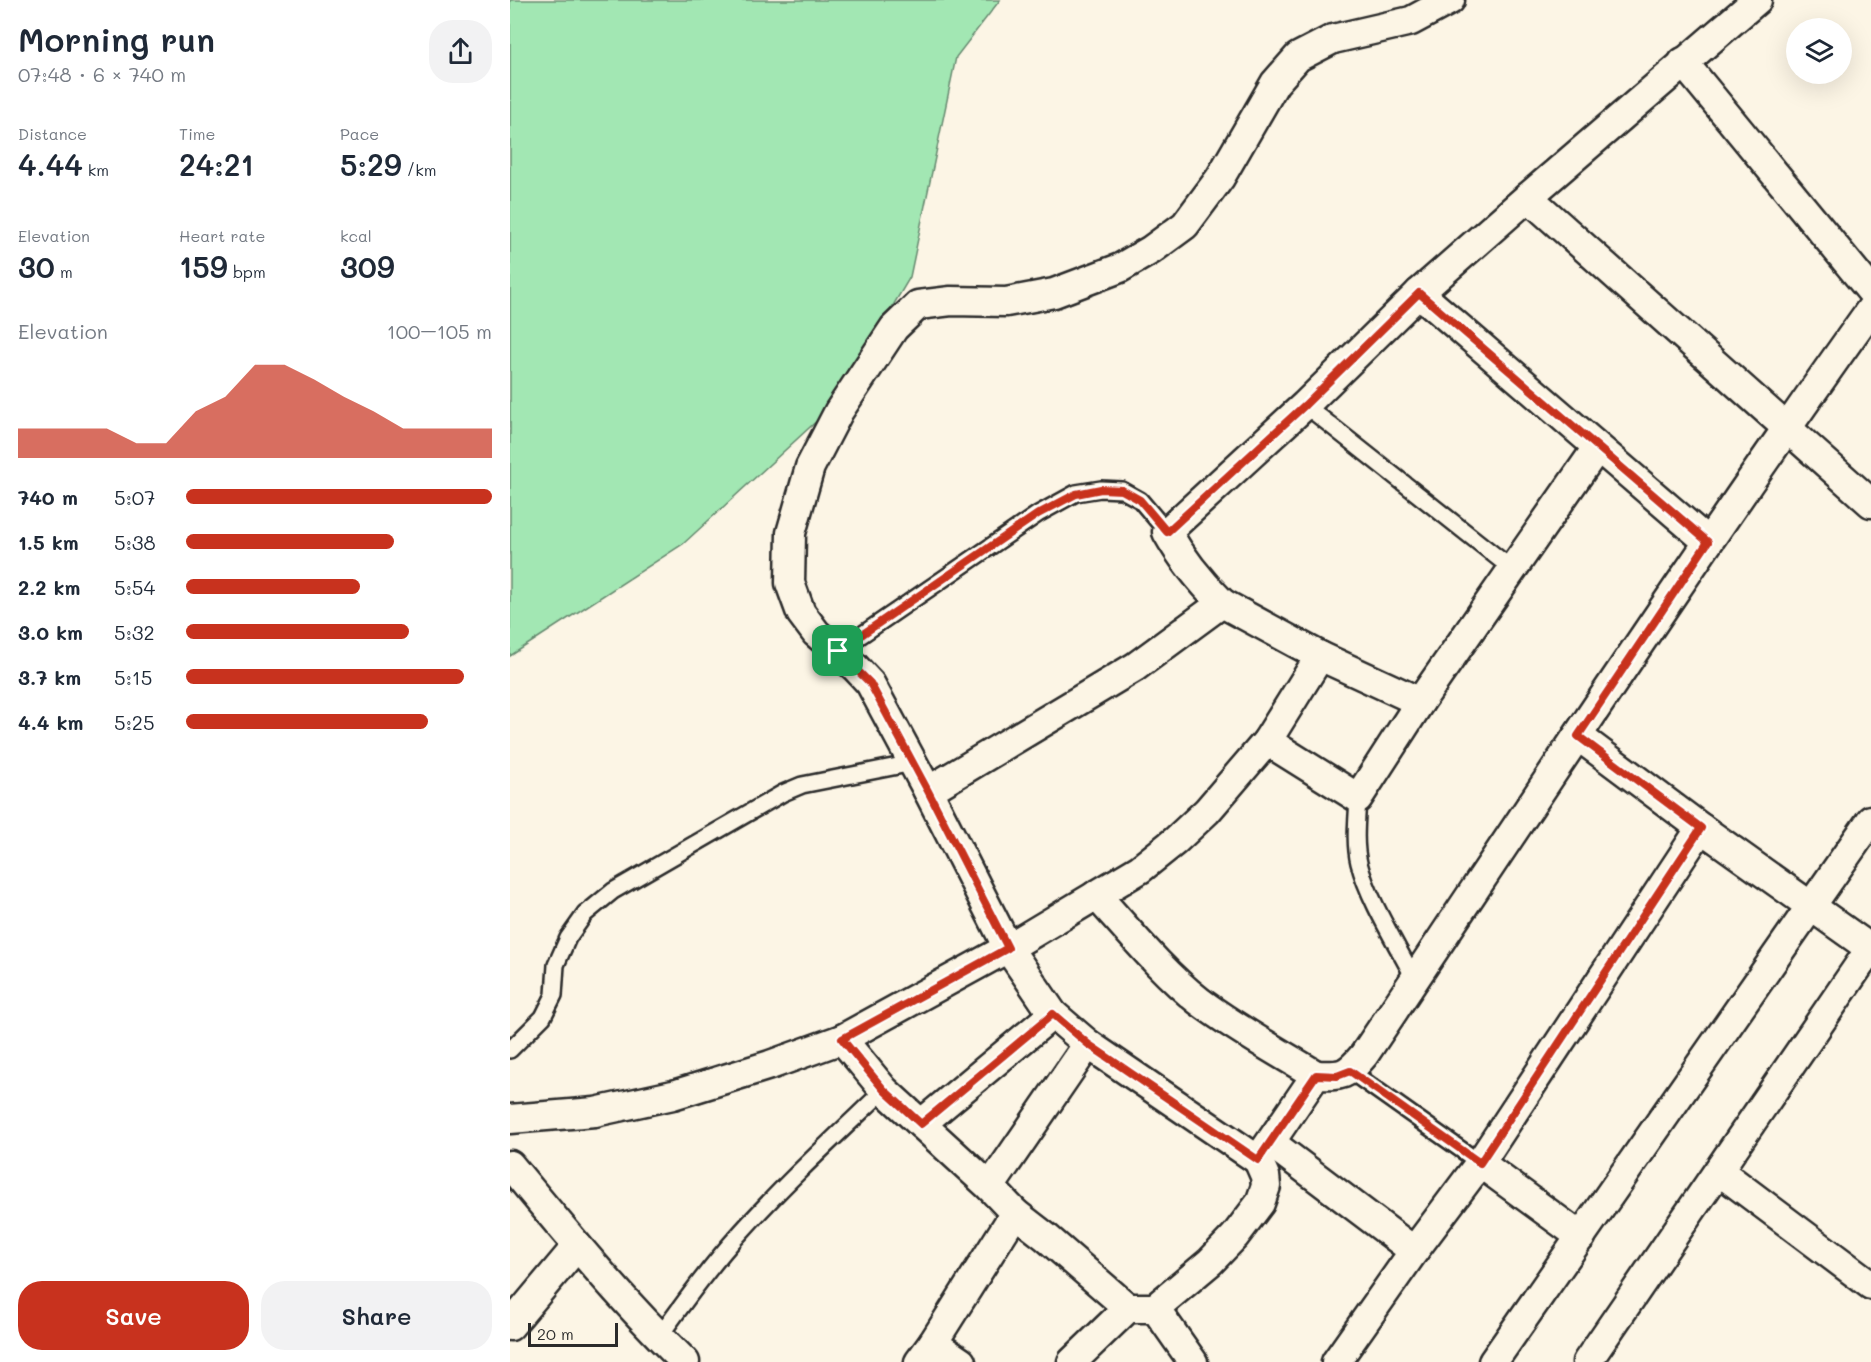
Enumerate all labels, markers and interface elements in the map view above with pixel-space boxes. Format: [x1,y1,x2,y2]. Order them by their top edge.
text: Morning run [18,17,215,60]
map controls [1786,18,1852,84]
button: layers [1786,18,1852,84]
button: share [429,20,492,83]
text: 07:48 · 6 × 740 m [18,61,186,87]
text: Distance [18,123,87,144]
text: Time [179,123,215,144]
text: Pace [340,123,379,144]
text: 4.44 [18,144,83,184]
text: 24:21 [179,144,254,184]
text: 5:29 [340,144,402,184]
text: km [83,159,109,180]
text: /km [402,159,436,180]
text: Elevation [18,225,90,246]
text: Heart rate [179,225,265,246]
text: kcal [340,225,372,246]
text: 30 [18,246,55,286]
text: 159 [179,246,228,286]
text: 309 [340,246,395,286]
text: m [55,261,73,282]
text: bpm [228,261,266,282]
text: Elevation [18,318,108,344]
text: 100–105 m [387,318,492,344]
text: 740 m [18,484,78,510]
text: 5:07 [114,484,155,510]
text: 1.5 km [18,529,79,555]
text: 5:38 [114,529,156,555]
text: 2.2 km [18,574,80,600]
text: 5:54 [114,574,155,600]
text: 3.0 km [18,619,83,645]
text: 5:32 [114,619,155,645]
pin [812,625,863,676]
icon: arrive [821,634,854,667]
text: 3.7 km [18,664,81,690]
text: 5:15 [114,664,152,690]
text: 4.4 km [18,709,83,735]
text: 5:25 [114,709,155,735]
button: Save [18,1281,249,1350]
button: Share [261,1281,492,1350]
scale bar [528,1320,618,1348]
text: 20 m [537,1323,574,1344]

